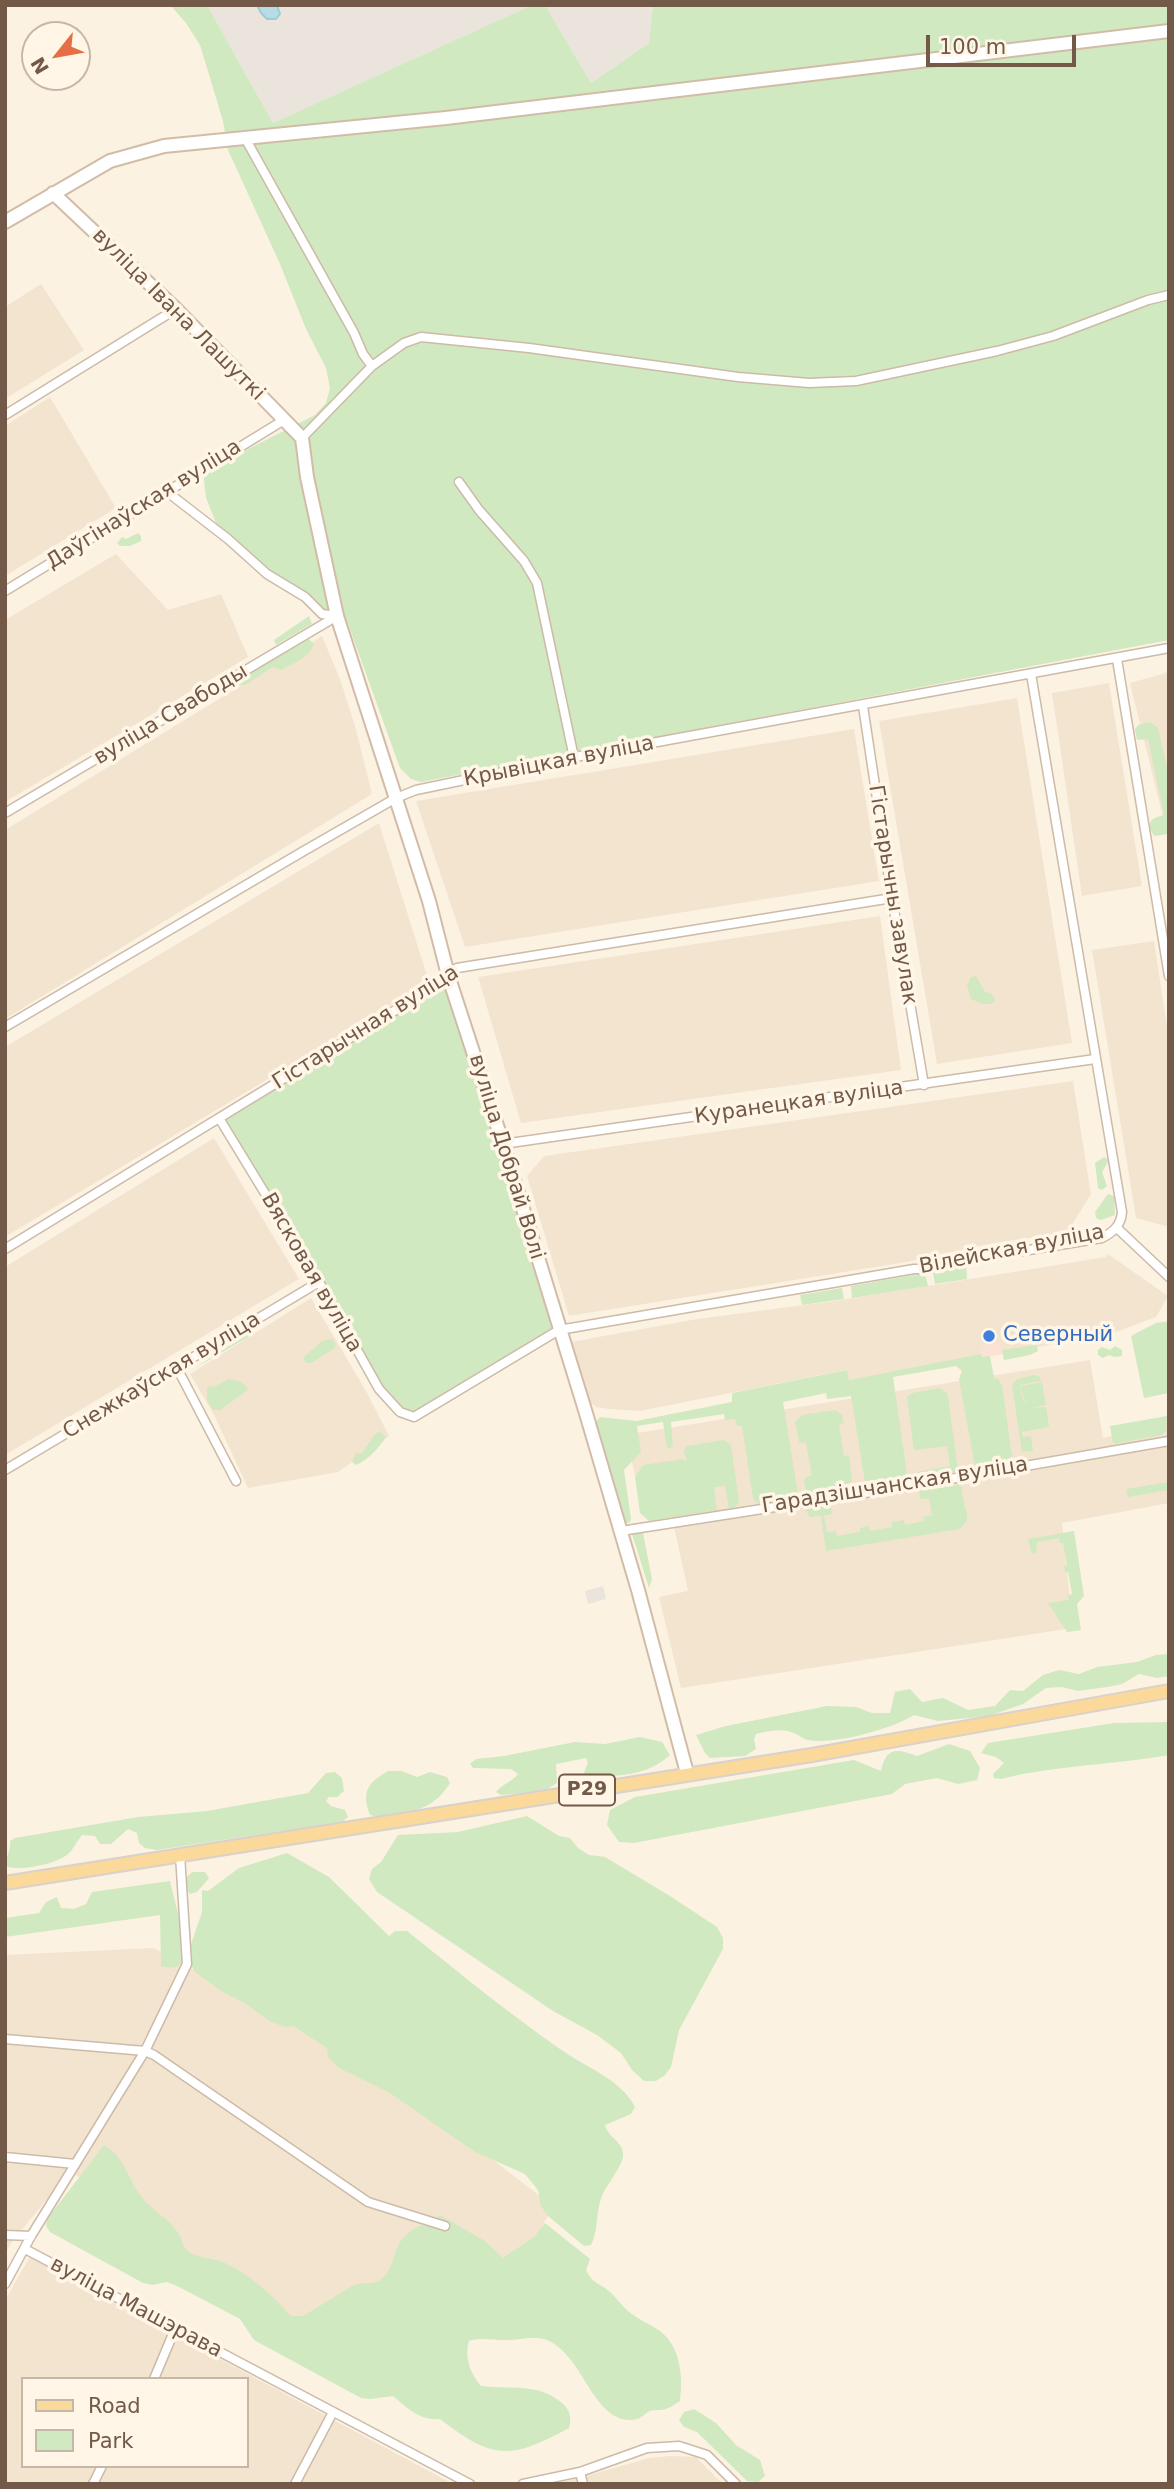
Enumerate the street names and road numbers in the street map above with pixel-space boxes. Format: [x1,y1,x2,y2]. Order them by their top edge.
street label: вуліца Івана Лашуткі [86,223,270,407]
street label: Даўгінаўская вуліца [42,435,246,575]
street label: вуліца Свабоды [90,659,252,771]
street label: Крывіцкая вуліца [462,731,656,793]
street label: Гістарычны завулак [862,783,922,1007]
street label: Гістарычная вуліца [268,960,464,1096]
street label: вуліца Добрай Волі [463,1051,549,1263]
street label: Куранецкая вуліца [693,1076,905,1130]
street label: Вясковая вуліца [255,1189,367,1357]
street label: Вілейская вуліца [917,1220,1107,1280]
street label: Снежкаўская вуліца [59,1307,265,1445]
street label: Гарадзішчанская вуліца [760,1452,1030,1520]
road number: Р29 [559,1774,615,1806]
street label: вуліца Машэрава [46,2252,226,2364]

